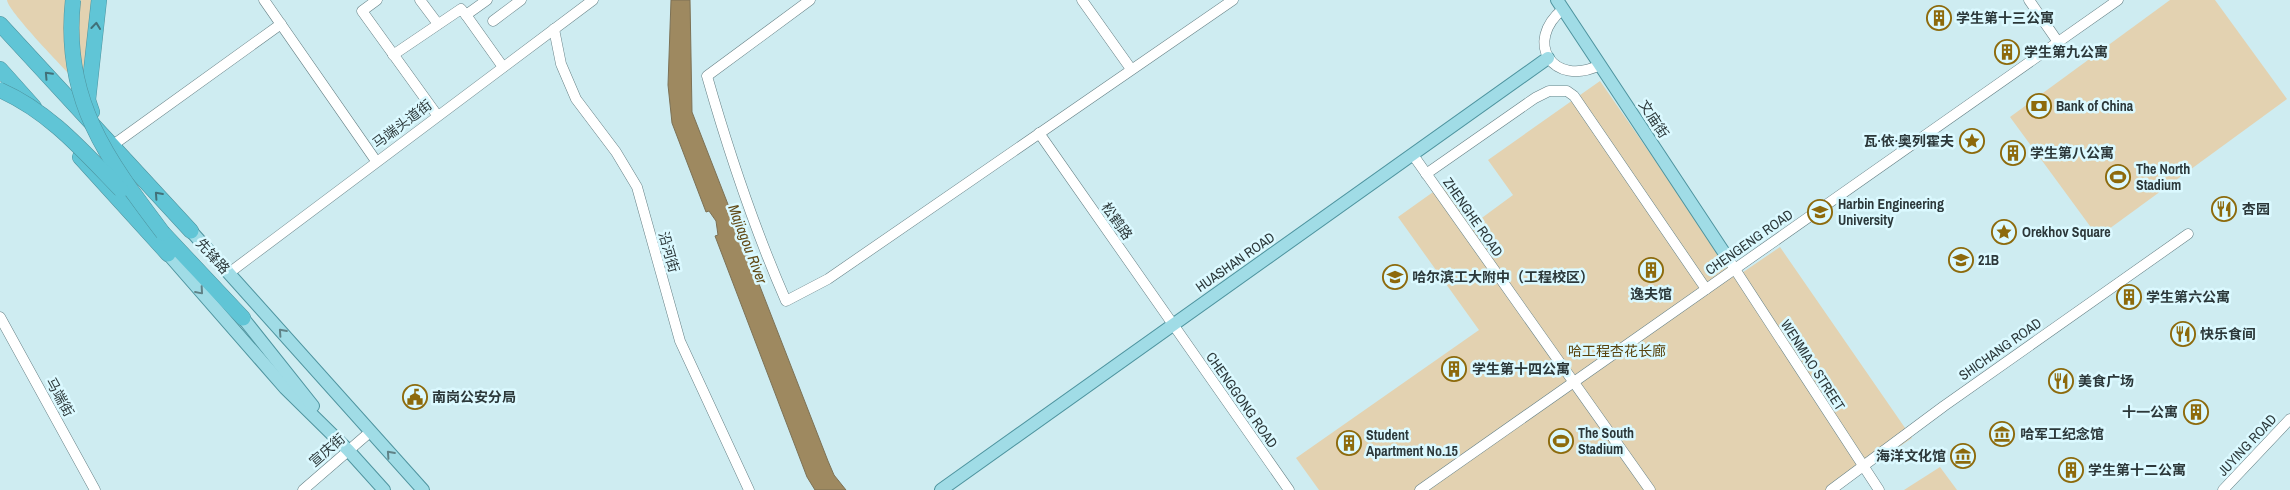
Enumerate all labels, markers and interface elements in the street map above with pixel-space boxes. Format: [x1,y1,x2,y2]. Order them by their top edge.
building icon: 学生第十三公寓 [1926,5,1952,31]
place label: 学生第十三公寓 [1956,9,2054,27]
one-way arrow [90,22,101,30]
building icon: 学生第九公寓 [1994,39,2020,65]
place label: 学生第九公寓 [2024,43,2108,61]
one-way arrow [45,72,54,81]
bank icon: Bank of China [2026,93,2052,119]
street label: 马端头道街 [369,96,435,152]
street label: 文庙街 [1635,96,1673,142]
place label: Bank of China [2056,97,2134,115]
place icon: 瓦·依·奥列霍夫 [1959,128,1985,154]
place label: 瓦·依·奥列霍夫 [1864,132,1954,150]
building icon: 学生第八公寓 [2000,140,2026,166]
place label: 学生第八公寓 [2030,144,2114,162]
place label: The North Stadium [2136,160,2190,194]
sports icon: The North Stadium [2105,164,2131,190]
street label: ZHENGHE ROAD [1439,174,1507,260]
one-way arrow [155,191,164,200]
place label: Harbin Engineering University [1838,195,1944,229]
restaurant icon: 杏园 [2211,196,2237,222]
street label: 松鹤路 [1098,199,1136,243]
school or university icon: Harbin Engineering University [1807,199,1833,225]
place label: 杏园 [2242,200,2270,218]
water label: Majiagou River [723,201,773,288]
street label: CHENGENG ROAD [1702,205,1796,279]
place icon: Orekhov Square [1991,219,2017,245]
place label: Orekhov Square [2022,223,2111,241]
street label: HUASHAN ROAD [1192,228,1278,296]
street label: 沿河街 [655,229,683,275]
street label: 先锋路 [192,234,234,278]
school or university icon: 21B [1948,247,1974,273]
place label: 21B [1978,251,1999,269]
building icon: 逸夫馆 [1638,257,1664,283]
school or university icon: 哈尔滨工大附中（工程校区） [1382,264,1408,290]
place label: 哈尔滨工大附中（工程校区） [1412,268,1594,286]
building icon: 学生第六公寓 [2116,284,2142,310]
one-way arrow [194,285,203,294]
place label: 逸夫馆 [1630,285,1672,303]
place label: 学生第六公寓 [2146,288,2230,306]
street label: SHICHANG ROAD [1955,314,2045,384]
street label: WENMIAO STREET [1777,316,1849,414]
restaurant icon: 快乐食间 [2170,321,2196,347]
place label: 快乐食间 [2200,325,2256,343]
one-way arrow [279,329,288,338]
park label: 哈工程杏花长廊 [1568,342,1666,360]
street label: CHENGGONG ROAD [1202,349,1282,451]
building icon: 学生第十四公寓 [1441,356,1467,382]
place label: 学生第十四公寓 [1472,360,1570,378]
restaurant icon: 美食广场 [2048,368,2074,394]
place label: 美食广场 [2078,372,2134,390]
street label: 马端街 [42,374,78,420]
public building icon: 南岗公安分局 [402,384,428,410]
place label: 南岗公安分局 [432,388,516,406]
building icon: 十一公寓 [2183,399,2209,425]
place label: 十一公寓 [2122,403,2178,421]
street label: JUYING ROAD [2214,410,2280,480]
museum icon: 哈军工纪念馆 [1989,421,2015,447]
place label: The South Stadium [1578,424,1634,458]
place label: 哈军工纪念馆 [2020,425,2104,443]
place label: Student Apartment No.15 [1366,426,1458,460]
sports icon: The South Stadium [1548,428,1574,454]
street label: 宣庆街 [305,429,349,471]
building icon: Student Apartment No.15 [1336,430,1362,456]
museum icon: 海洋文化馆 [1950,443,1976,469]
place label: 海洋文化馆 [1876,447,1946,465]
one-way arrow [387,450,396,459]
building icon: 学生第十二公寓 [2058,457,2084,483]
place label: 学生第十二公寓 [2088,461,2186,479]

